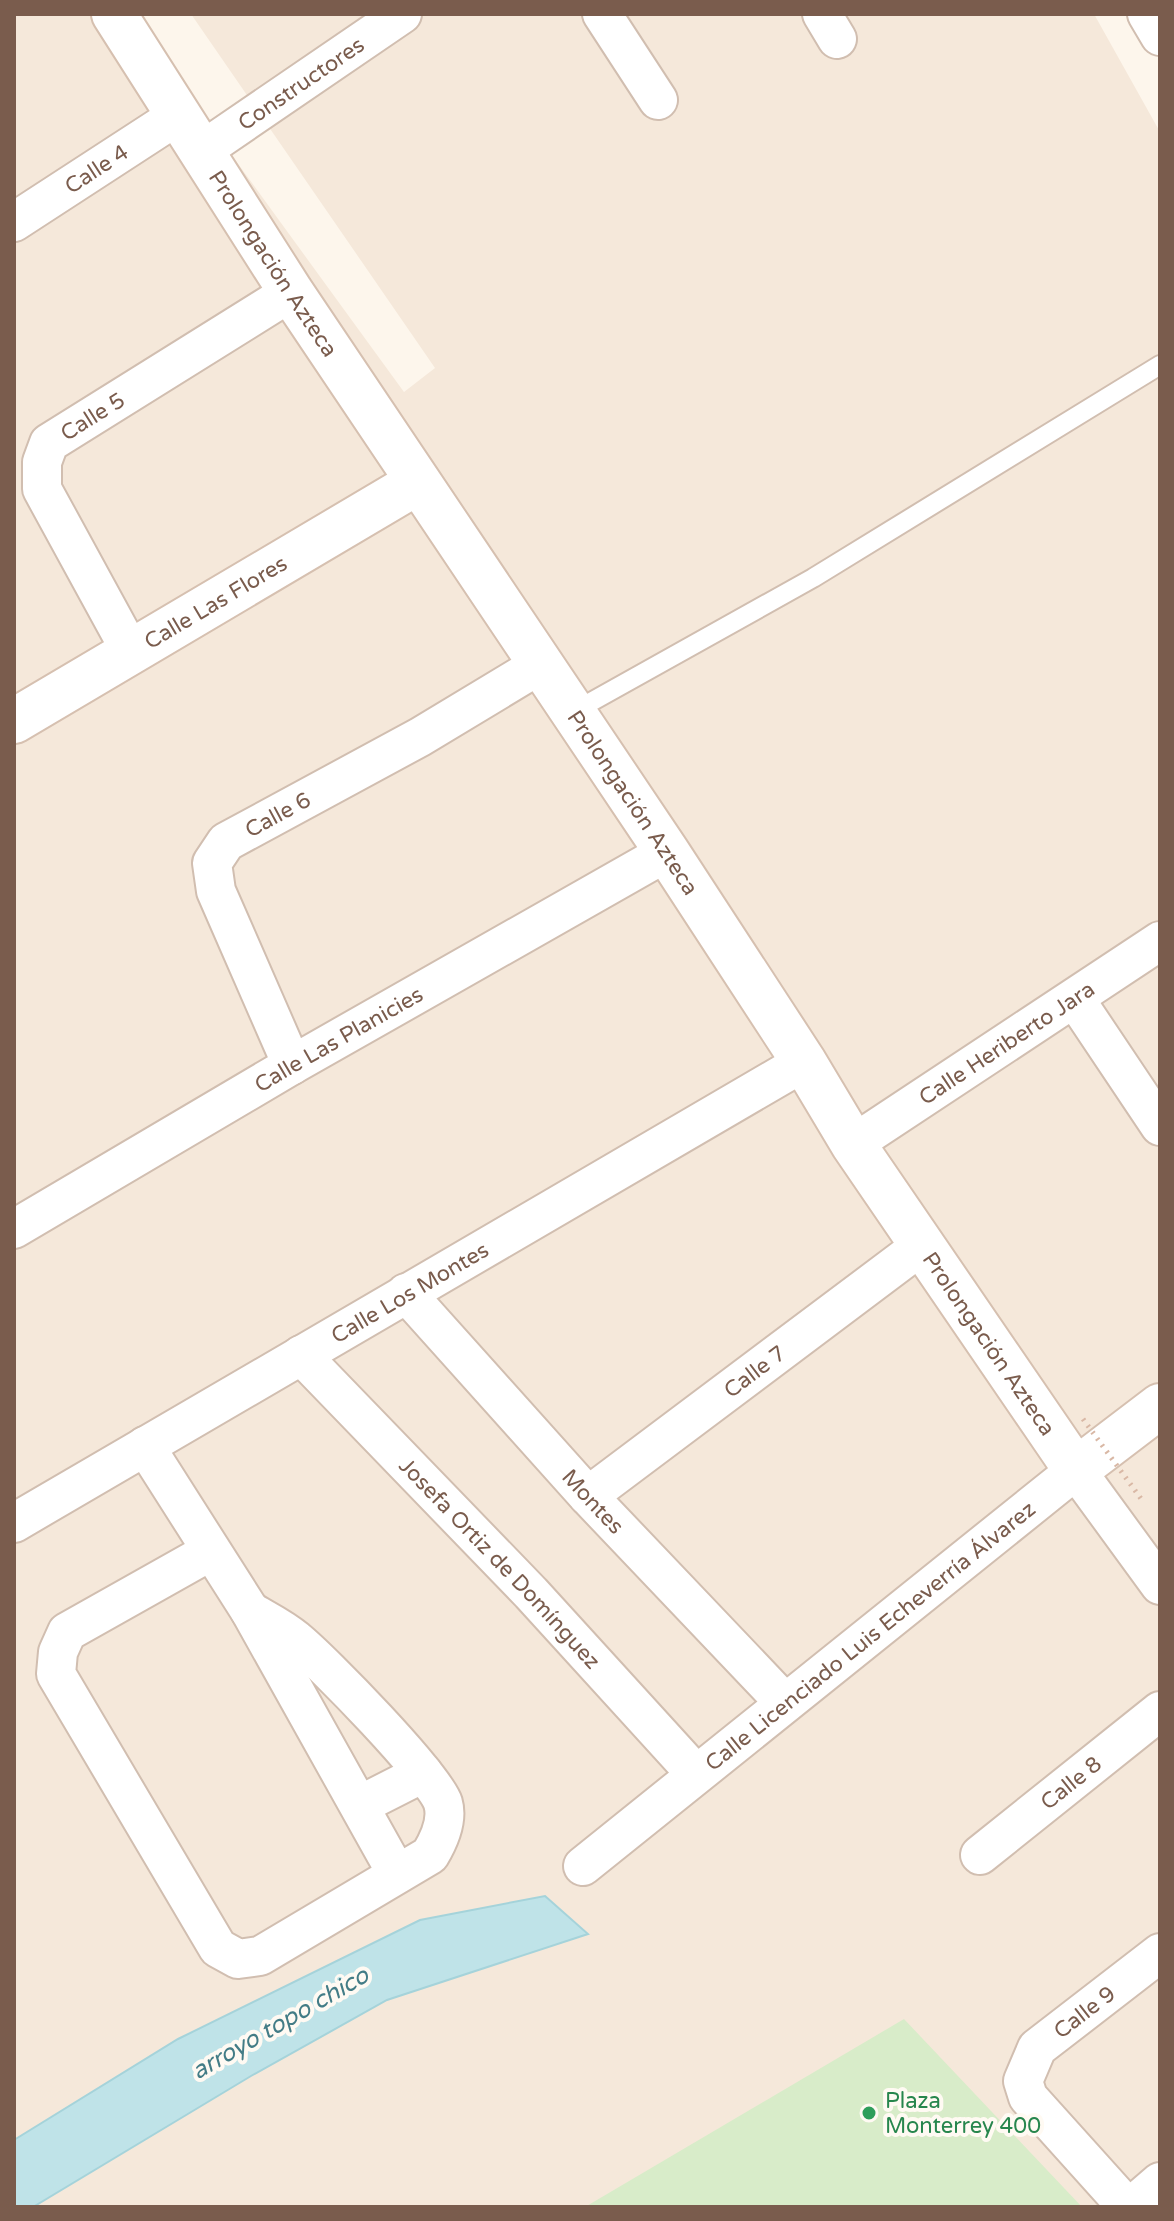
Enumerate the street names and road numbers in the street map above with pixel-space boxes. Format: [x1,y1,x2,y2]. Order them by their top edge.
street label: Constructores [233,32,369,136]
street label: Calle 4 [60,139,134,200]
street label: Prolongación Azteca [203,166,343,362]
street label: Calle 5 [56,387,130,447]
street label: Calle Las Flores [140,550,292,655]
street label: Prolongación Azteca [562,706,703,900]
street label: Calle 6 [241,787,315,843]
street label: Calle Heriberto Jara [914,976,1100,1111]
street label: Calle Las Planicies [250,981,428,1098]
street label: Calle Los Montes [327,1237,493,1349]
street label: Prolongación Azteca [917,1247,1060,1441]
street label: Calle 7 [719,1340,791,1404]
street label: Josefa Ortiz de Domínguez [393,1453,606,1675]
street label: Montes [556,1464,629,1540]
street label: Calle Licenciado Luis Echeverría Álvarez [700,1496,1041,1777]
street label: Calle 8 [1035,1751,1107,1816]
street label: Calle 9 [1049,1981,1121,2044]

